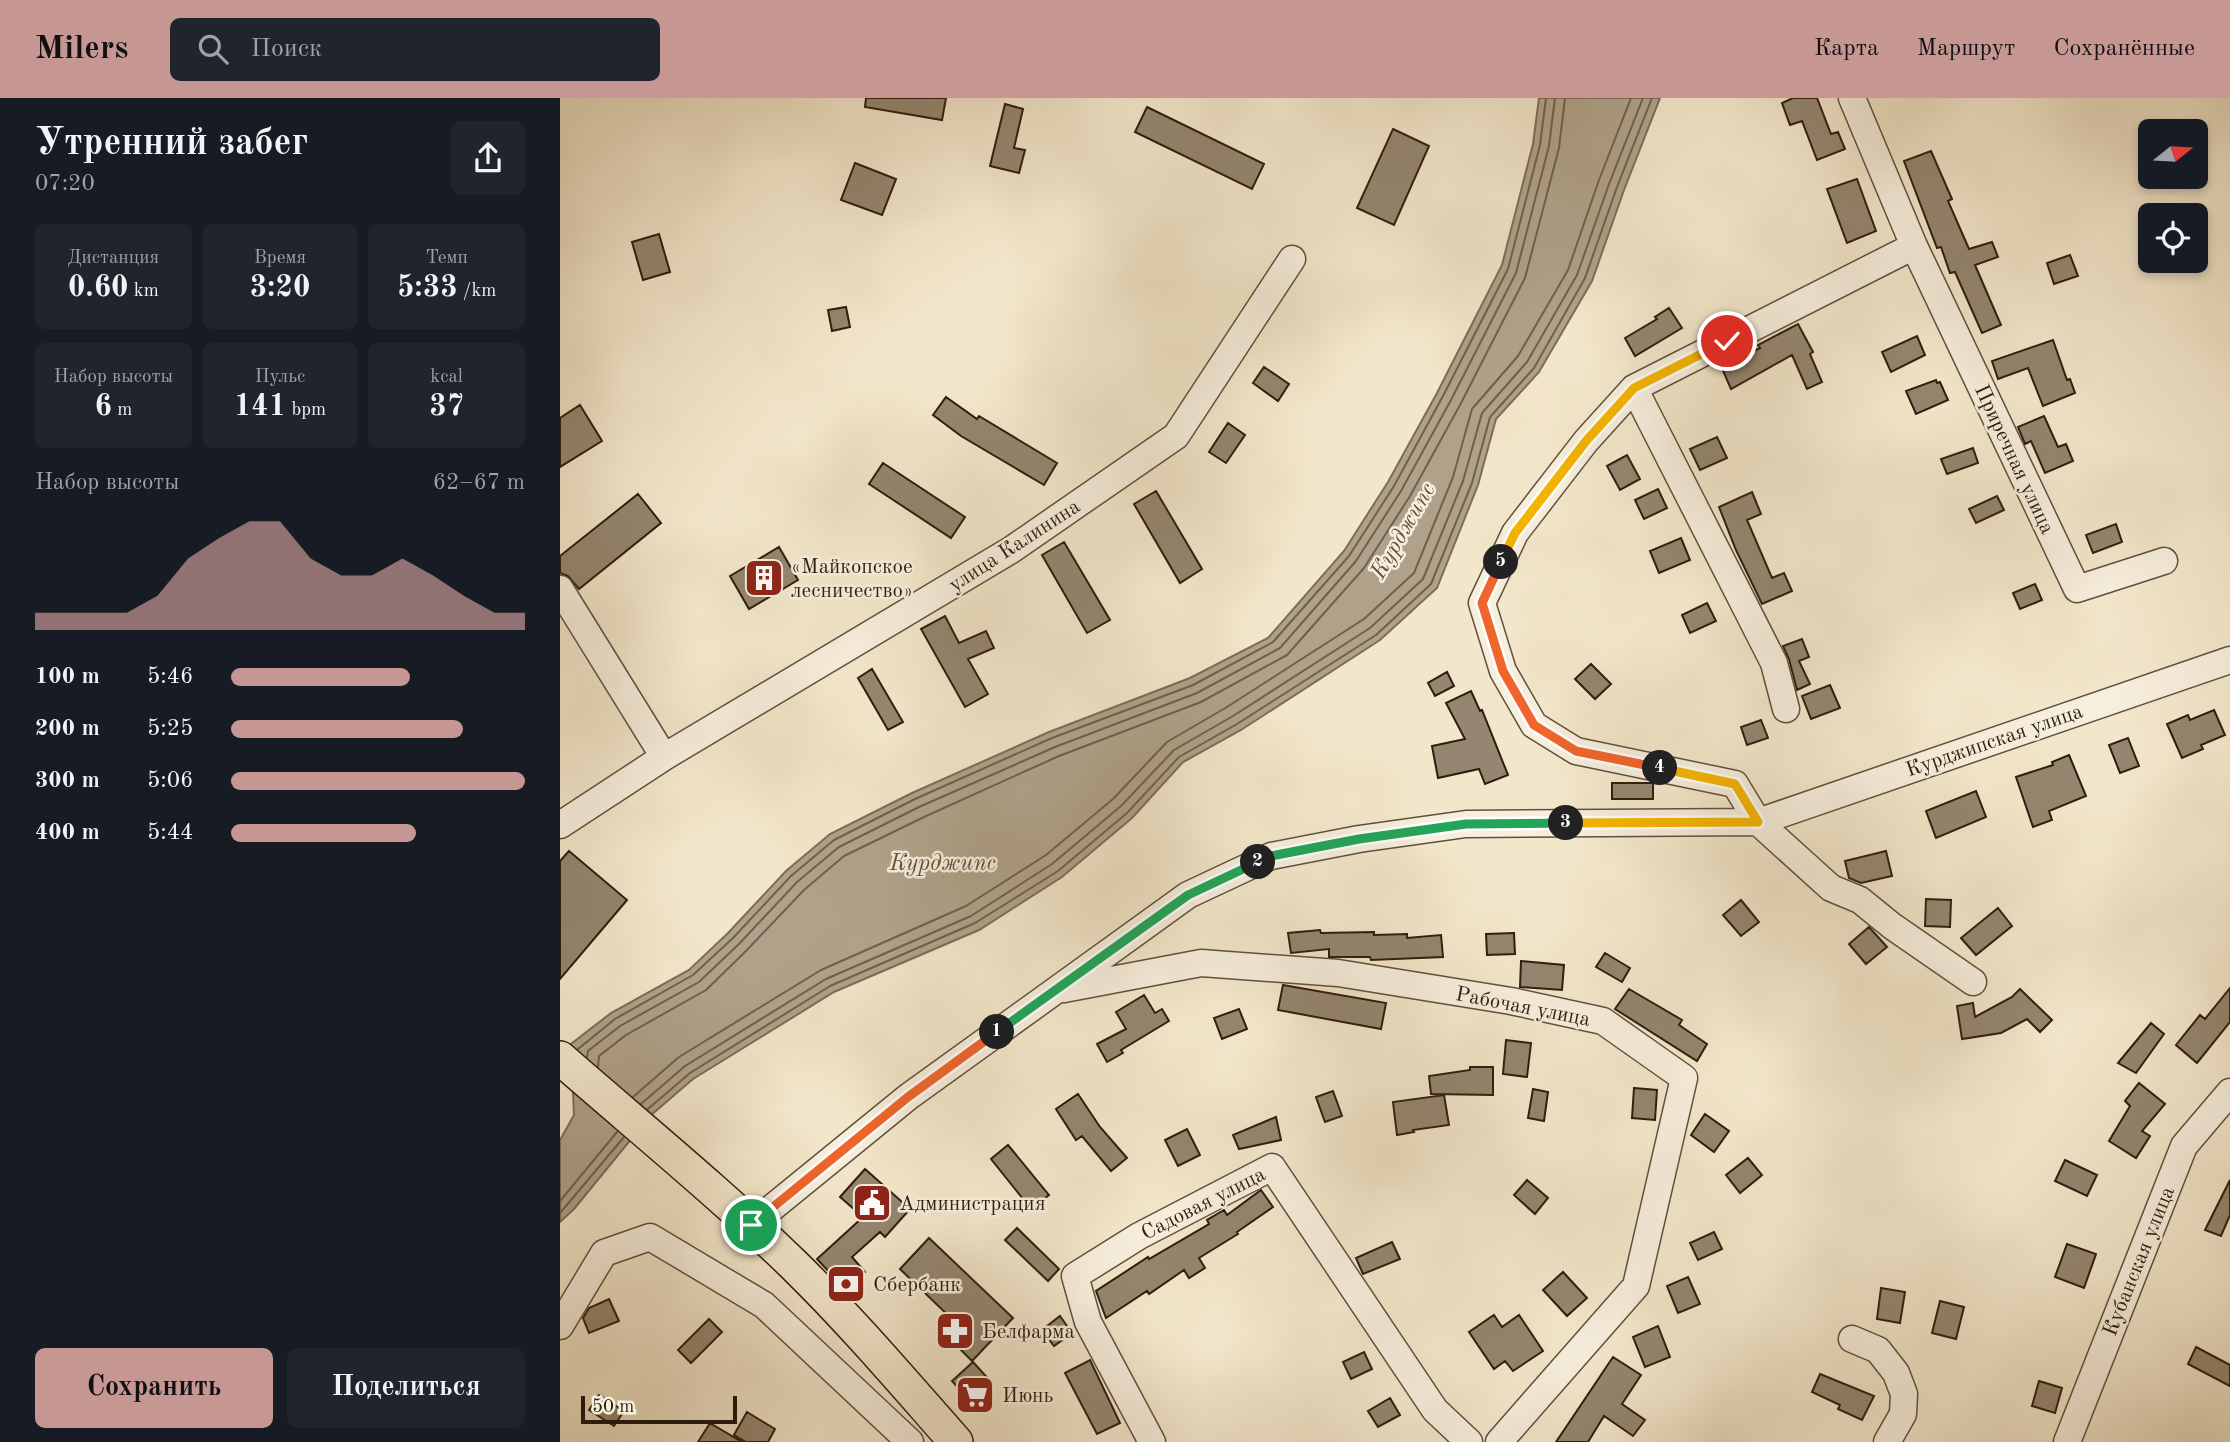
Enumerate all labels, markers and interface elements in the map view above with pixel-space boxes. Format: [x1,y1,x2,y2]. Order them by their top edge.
search box [170,18,660,81]
icon: search [194,30,232,68]
text: Milers [35,33,128,66]
text: Поиск [250,36,322,62]
text: Карта [1814,37,1879,61]
text: Маршрут [1917,37,2015,61]
text: Сохранённые [2053,37,2195,61]
north arrow [2138,119,2208,189]
map controls [2138,119,2208,273]
button: share [451,121,525,195]
text: Утренний забег [35,125,308,163]
text: 07:20 [35,172,95,195]
button: locate [2138,203,2208,273]
text: Дистанция [67,249,159,268]
text: Время [254,249,306,268]
text: Темп [425,249,468,268]
text: 0.60 [68,273,128,303]
text: 3:20 [250,273,310,303]
text: 5:33 [397,273,458,303]
text: km [128,282,159,301]
text: /km [458,282,496,301]
pin [1697,311,1757,371]
icon: check [1708,322,1746,360]
text: Набор высоты [54,368,173,387]
text: Пульс [255,368,305,387]
text: kcal [430,368,463,387]
street label: Приречная улица [1970,382,2057,538]
text: 6 [94,392,112,422]
text: 141 [234,392,286,422]
text: 37 [429,392,464,422]
text: m [112,401,132,420]
text: bpm [286,401,326,420]
text: Набор высоты [35,471,179,494]
text: 62–67 m [433,471,525,494]
water label: Курджипс [1366,479,1441,584]
street label: улица Калинина [945,496,1084,596]
pin: 5 [1483,545,1518,580]
text: 5 [1495,552,1506,571]
building icon: «Майкопское лесничество» [743,557,785,599]
place label: «Майкопское лесничество» [791,557,913,602]
text: 100 m [35,665,100,688]
text: 5:46 [147,665,193,688]
street label: Курджипская улица [1903,701,2086,782]
text: 200 m [35,717,100,740]
text: 5:25 [147,717,193,740]
pin: 4 [1642,750,1678,786]
text: 4 [1654,758,1665,777]
text: 300 m [35,769,100,792]
text: 5:06 [147,769,193,792]
pin: 3 [1548,806,1584,840]
text: 3 [1560,813,1571,832]
text: 400 m [35,821,100,844]
text: 5:44 [147,821,193,844]
pin: 2 [1240,844,1276,880]
water label: Курджипс [889,852,996,876]
text: 2 [1252,852,1263,871]
street label: Рабочая улица [1454,984,1592,1031]
pin: 1 [980,1014,1014,1049]
text: 1 [991,1022,1002,1041]
street label: Садовая улица [1138,1164,1269,1245]
public building icon: Администрация [851,1182,893,1224]
street label: Кубанская улица [2100,1184,2179,1339]
place label: Администрация [899,1194,1046,1215]
pin [721,1195,781,1255]
icon: arrive [732,1206,770,1244]
bank icon: Сбербанк [825,1263,867,1305]
place label: Сбербанк [873,1275,961,1296]
pharmacy icon: Белфарма [934,1310,976,1352]
place label: Белфарма [982,1322,1075,1343]
button: Сохранить [35,1348,273,1428]
button: Поделиться [287,1348,525,1428]
supermarket icon: Июнь [954,1374,996,1416]
place label: Июнь [1002,1386,1054,1407]
scale bar [581,1393,737,1425]
text: 50 m [592,1398,634,1417]

